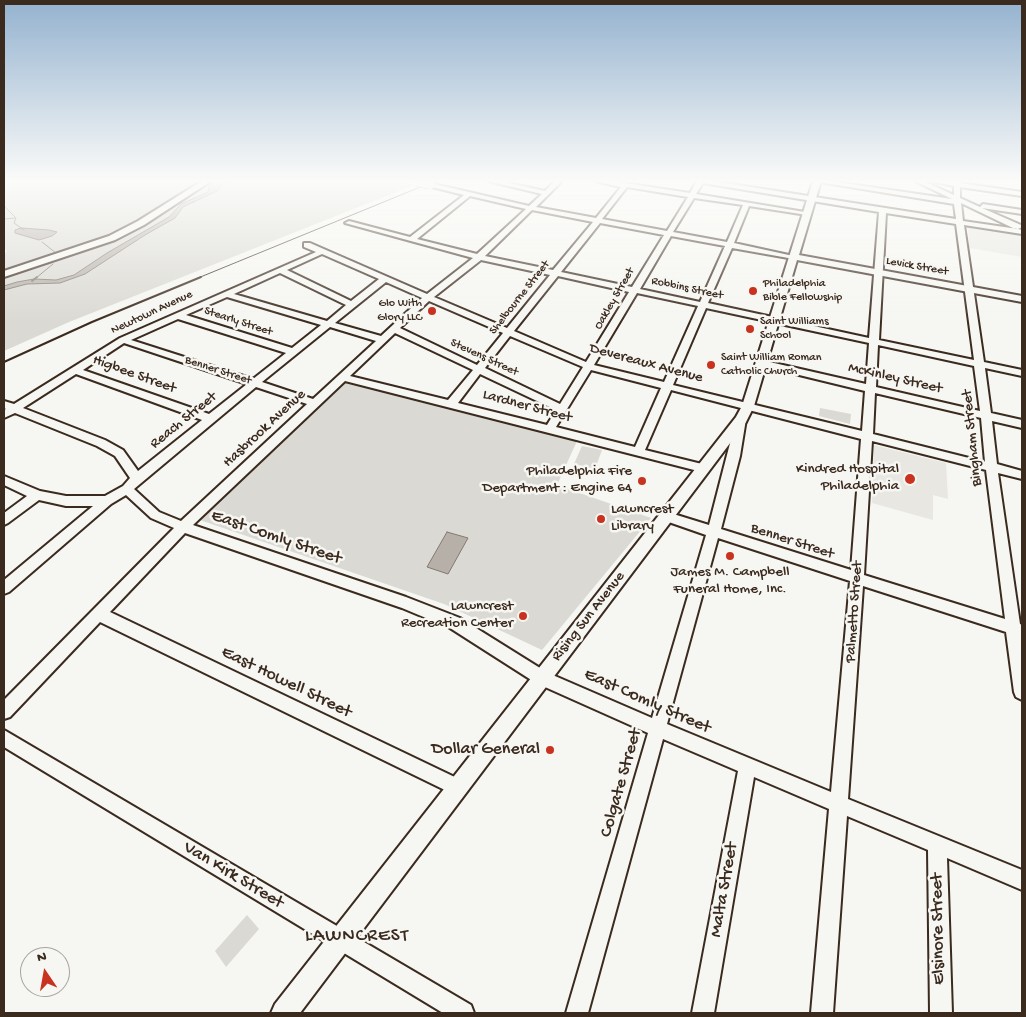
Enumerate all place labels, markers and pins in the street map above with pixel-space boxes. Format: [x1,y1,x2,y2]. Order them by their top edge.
place label: Philadelphia Bible Fellowship [763,277,842,305]
marker: Philadelphia Bible Fellowship [747,285,759,297]
place label: Glo With Glory LLC [377,297,422,325]
marker: Glo With Glory LLC [426,305,438,317]
place label: Saint Williams School [760,315,829,343]
marker: Saint Williams School [744,323,756,335]
place label: Saint William Roman Catholic Church [721,351,821,379]
marker: Saint William Roman Catholic Church [705,359,717,371]
place label: Kindred Hospital Philadelphia [796,461,899,496]
place label: Philadelphia Fire Department : Engine 64 [483,463,632,498]
marker: Kindred Hospital Philadelphia [903,472,917,486]
marker: Philadelphia Fire Department : Engine 64 [636,475,648,487]
place label: Lawncrest Library [611,501,673,536]
marker: Lawncrest Library [595,513,607,525]
marker: James M. Campbell Funeral Home, Inc. [724,550,736,562]
place label: James M. Campbell Funeral Home, Inc. [670,564,790,599]
place label: Lawncrest Recreation Center [401,598,513,633]
marker: Lawncrest Recreation Center [517,610,529,622]
place label: Dollar General [432,739,540,761]
marker: Dollar General [544,744,556,756]

